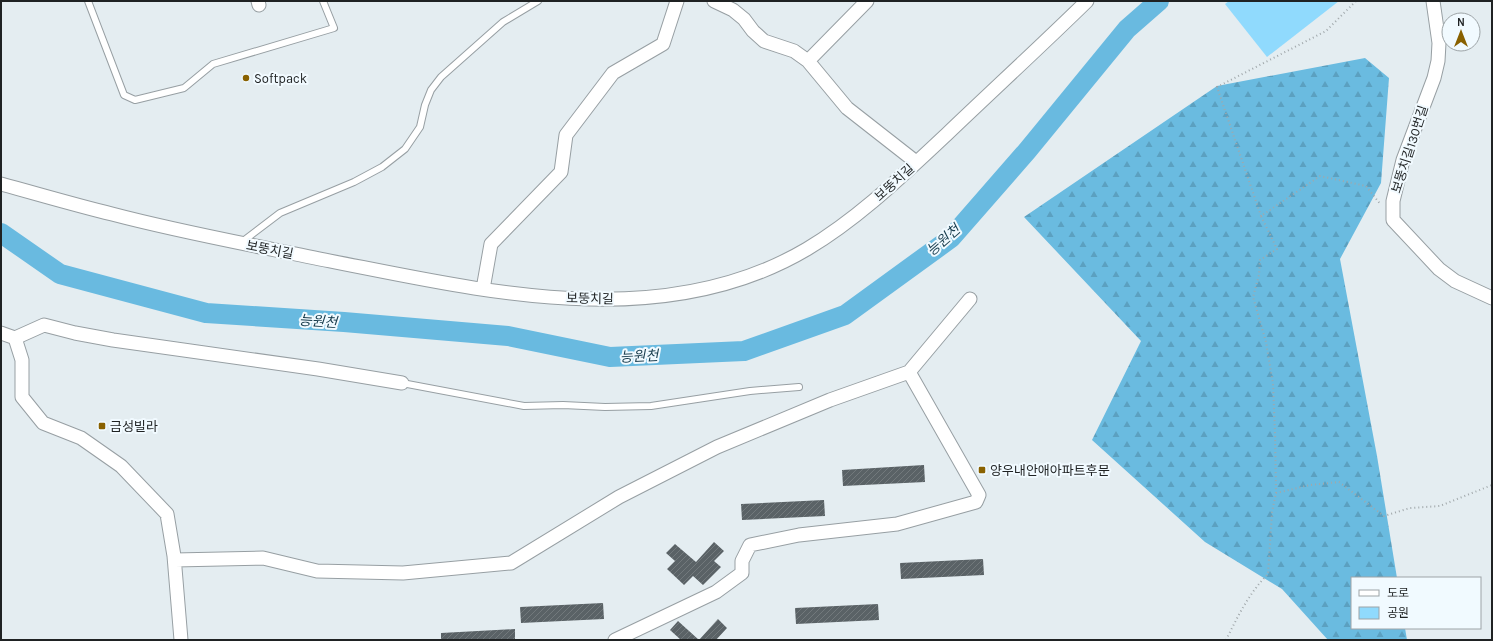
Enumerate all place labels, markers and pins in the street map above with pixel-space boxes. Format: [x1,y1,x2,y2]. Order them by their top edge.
place label: Softpack [254,71,307,86]
marker: Softpack [241,73,251,83]
place label: 금성빌라 [110,419,158,434]
marker: 금성빌라 [97,421,107,431]
place label: 양우내안애아파트후문 [990,463,1110,478]
marker: 양우내안애아파트후문 [977,465,987,475]

